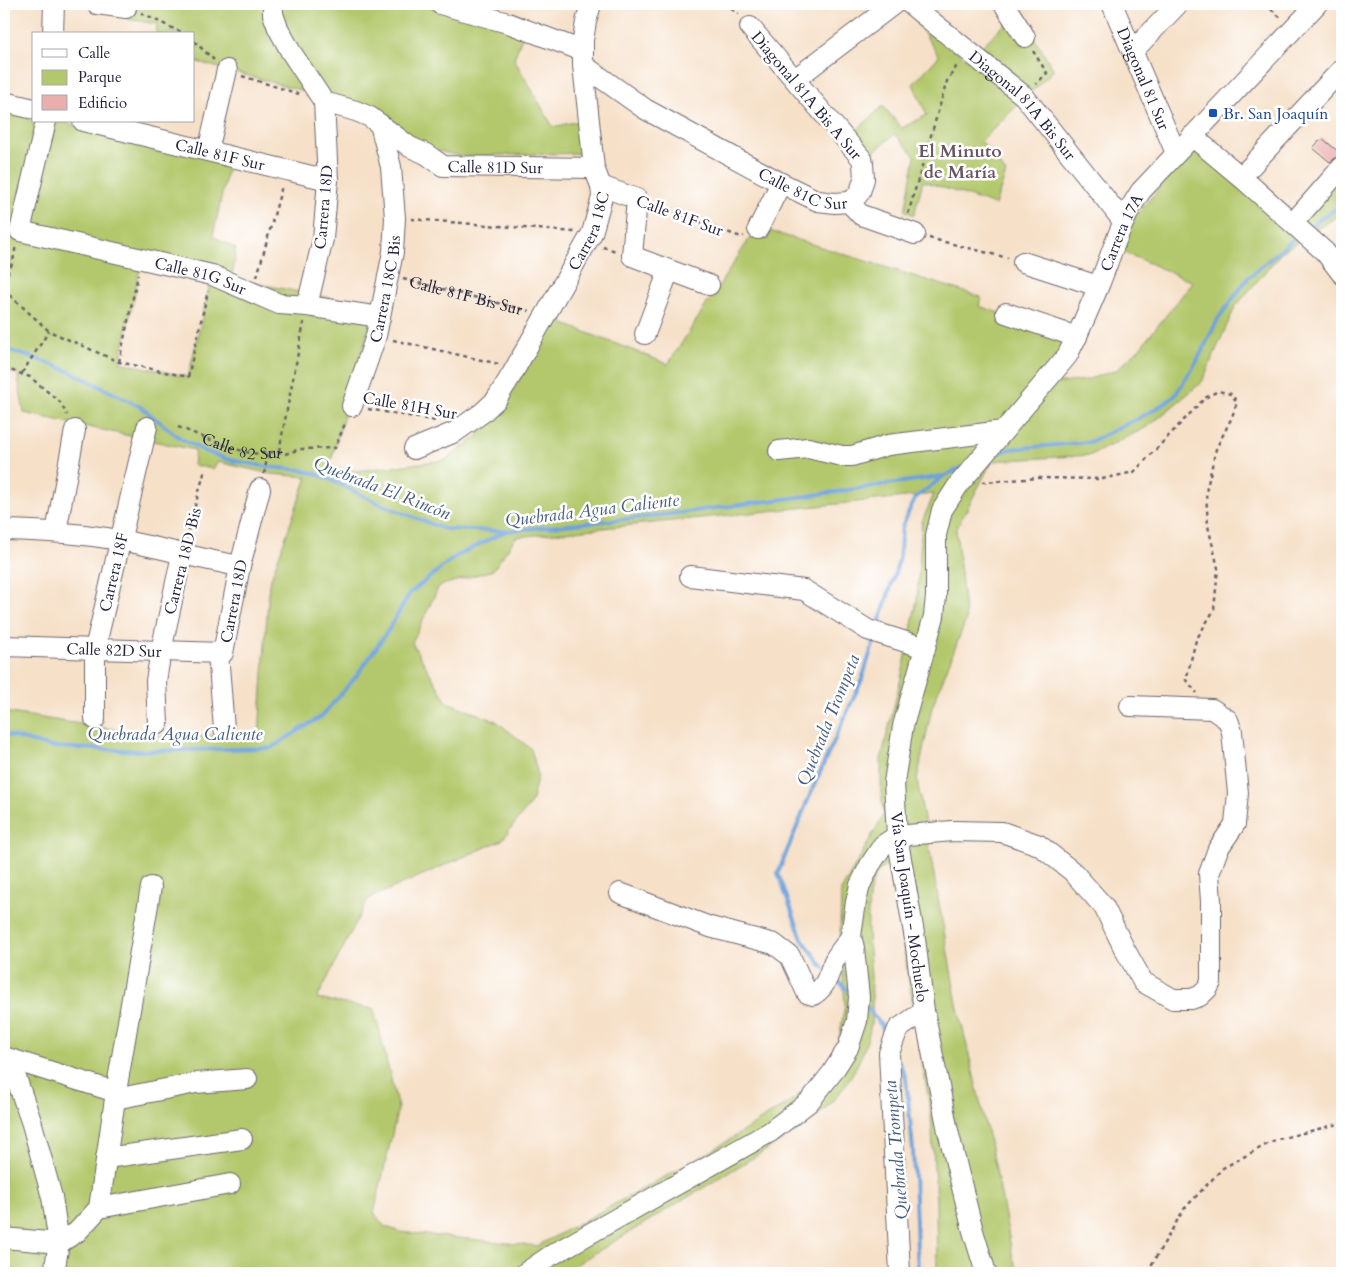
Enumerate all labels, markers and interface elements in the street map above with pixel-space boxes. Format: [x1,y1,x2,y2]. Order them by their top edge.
street label: Diagonal 81 Sur [1111,24,1175,134]
street label: Diagonal 81A Bis A Sur [746,27,867,165]
legend [32,32,195,122]
text: Calle [78,43,111,63]
street label: Diagonal 81A Bis Sur [964,46,1081,165]
text: Parque [78,67,122,87]
text: Edificio [78,93,127,113]
place label: Br. San Joaquín [1223,103,1328,125]
marker: Br. San Joaquín [1207,107,1219,119]
street label: Calle 81F Sur [173,134,267,176]
district label: El Minuto de María [918,139,1002,185]
street label: Calle 81D Sur [447,156,543,179]
street label: Calle 81C Sur [754,163,848,215]
street label: Carrera 18D [309,164,339,250]
street label: Carrera 18C [563,189,615,275]
street label: Carrera 17A [1095,189,1149,275]
street label: Calle 81F Sur [633,190,726,242]
street label: Carrera 18C Bis [364,235,406,346]
street label: Calle 81G Sur [152,252,250,301]
street label: Calle 81F Bis Sur [407,271,525,321]
street label: Calle 81H Sur [361,387,459,425]
street label: Calle 82 Sur [199,428,284,466]
water label: Quebrada El Rincón [310,451,454,526]
water label: Quebrada Agua Caliente [504,487,681,534]
street label: Carrera 18D Bis [159,505,207,617]
street label: Carrera 18F [94,531,134,614]
street label: Carrera 18D [215,557,253,645]
street label: Calle 82D Sur [66,638,162,663]
water label: Quebrada Trompeta [791,651,866,790]
water label: Quebrada Agua Caliente [88,722,264,747]
street label: Vía San Joaquín - Mochuelo [885,811,933,1004]
water label: Quebrada Trompeta [878,1079,915,1221]

